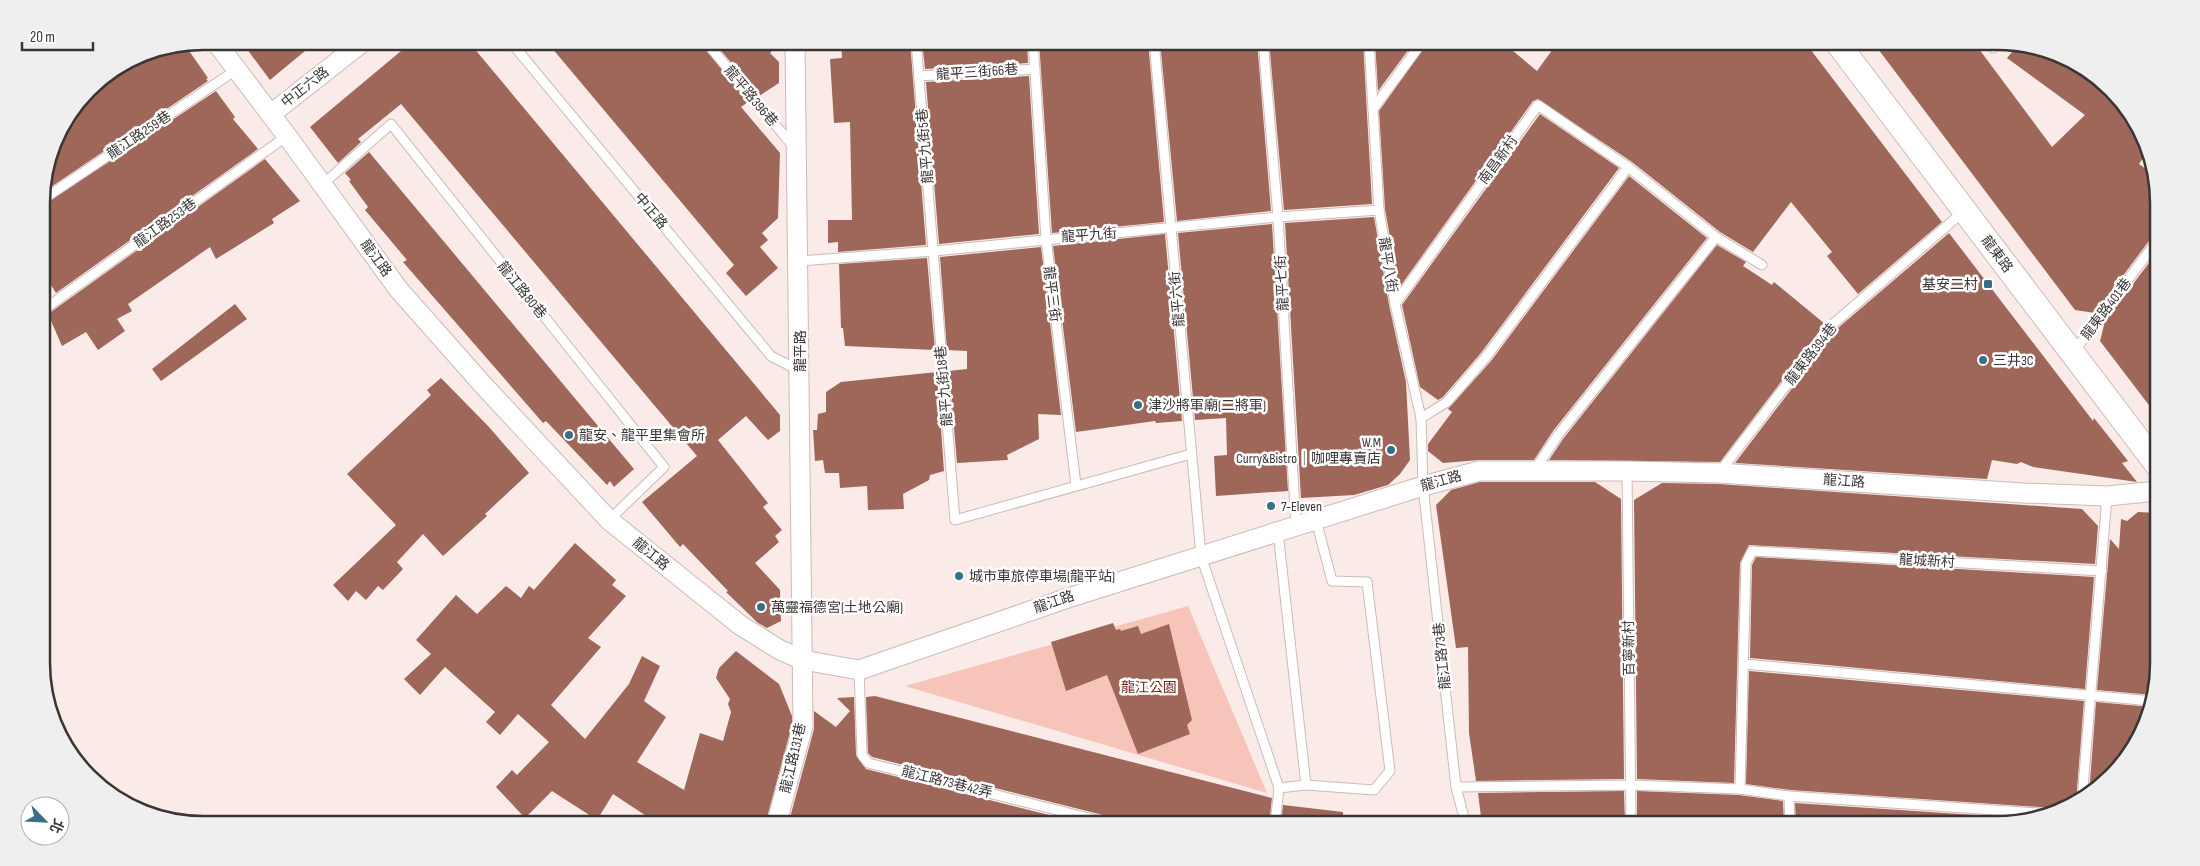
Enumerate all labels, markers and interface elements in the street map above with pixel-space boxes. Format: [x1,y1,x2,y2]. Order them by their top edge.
scale bar [22,20,94,52]
text: 20 m [30,28,55,47]
street label: 龍平三街66巷 [935,61,1019,83]
street label: 龍平路396巷 [721,62,781,130]
street label: 中正六路 [278,63,332,111]
street label: 龍江路259巷 [104,107,174,163]
street label: 龍平九街5巷 [913,108,937,184]
street label: 南昌新村 [1475,132,1521,188]
street label: 中正路 [631,189,671,233]
street label: 龍江路253巷 [130,195,200,251]
street label: 龍平九街 [1060,225,1118,245]
street label: 龍東路 [1978,232,2016,276]
street label: 龍江路 [357,236,395,280]
street label: 龍平八街 [1375,236,1401,294]
street label: 龍平七街 [1272,255,1292,311]
street label: 龍江路80巷 [494,258,550,322]
street label: 龍平三街 [1040,265,1064,323]
street label: 龍平六街 [1166,270,1188,328]
street label: 龍東路401巷 [2077,275,2135,343]
place label: 基安二村 [1922,276,1978,293]
marker: 基安二村 [1982,278,1994,290]
street label: 龍東路394巷 [1782,320,1840,388]
street label: 龍平路 [792,330,809,372]
street label: 龍平九街18巷 [932,345,956,427]
place label: 三井3C [1993,352,2034,369]
marker: 三井3C [1977,354,1989,366]
place label: 津沙將軍廟(二將軍) [1148,397,1266,414]
marker: 津沙將軍廟(二將軍) [1132,399,1144,411]
place label: 龍安、龍平里集會所 [579,427,705,444]
marker: 龍安、龍平里集會所 [563,429,575,441]
place label: W.M Curry&Bistro｜咖哩專賣店 [1236,434,1381,467]
marker: W.M Curry&Bistro｜咖哩專賣店 [1385,444,1397,456]
street label: 龍江路 [1418,467,1464,495]
street label: 龍江路 [1822,471,1866,491]
place label: 7-Eleven [1281,498,1322,515]
marker: 7-Eleven [1265,500,1277,512]
street label: 龍江路 [629,534,673,574]
street label: 龍城新村 [1899,551,1955,571]
place label: 城市車旅停車場(龍平站) [969,568,1115,585]
marker: 城市車旅停車場(龍平站) [953,570,965,582]
street label: 龍江路 [1031,587,1077,617]
place label: 萬靈福德宮(土地公廟) [771,599,903,616]
marker: 萬靈福德宮(土地公廟) [755,601,767,613]
street label: 百寧新村 [1620,620,1638,676]
street label: 龍江路73巷 [1430,622,1454,690]
park label: 龍江公園 [1121,679,1177,696]
street label: 龍江路131巷 [777,721,809,795]
street label: 龍江路73巷42弄 [900,762,994,802]
north arrow [20,796,70,846]
text: 北 [46,816,67,836]

